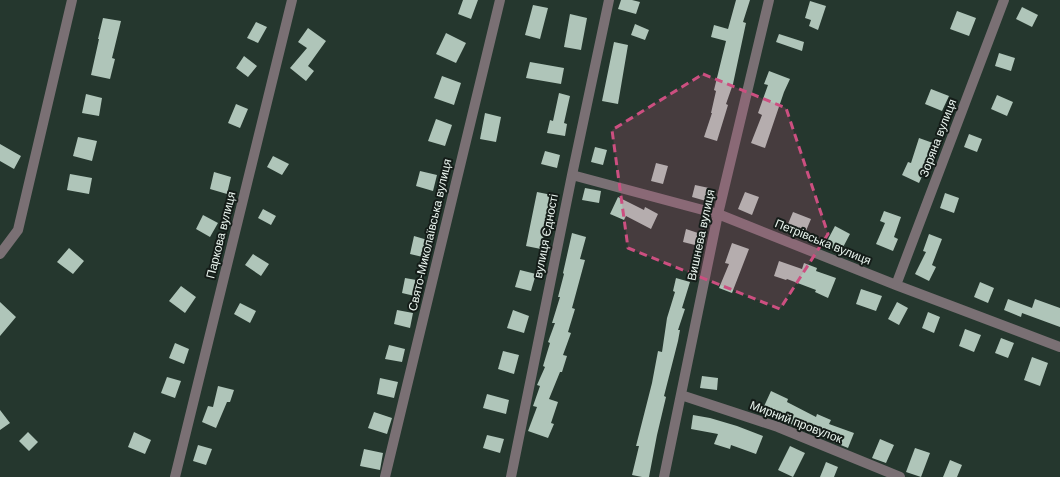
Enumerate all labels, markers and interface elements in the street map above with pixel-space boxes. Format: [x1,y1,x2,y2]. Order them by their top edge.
street label: Зоряна вулиця [917,97,959,179]
street label: Свято-Миколаївська вулиця [406,157,454,313]
street label: Вишнева вулиця [685,188,717,282]
street label: Паркова вулиця [203,190,239,280]
street label: вулиця Єдності [531,193,561,279]
street label: Петрівська вулиця [773,216,873,268]
street label: Мирний провулок [748,398,845,446]

